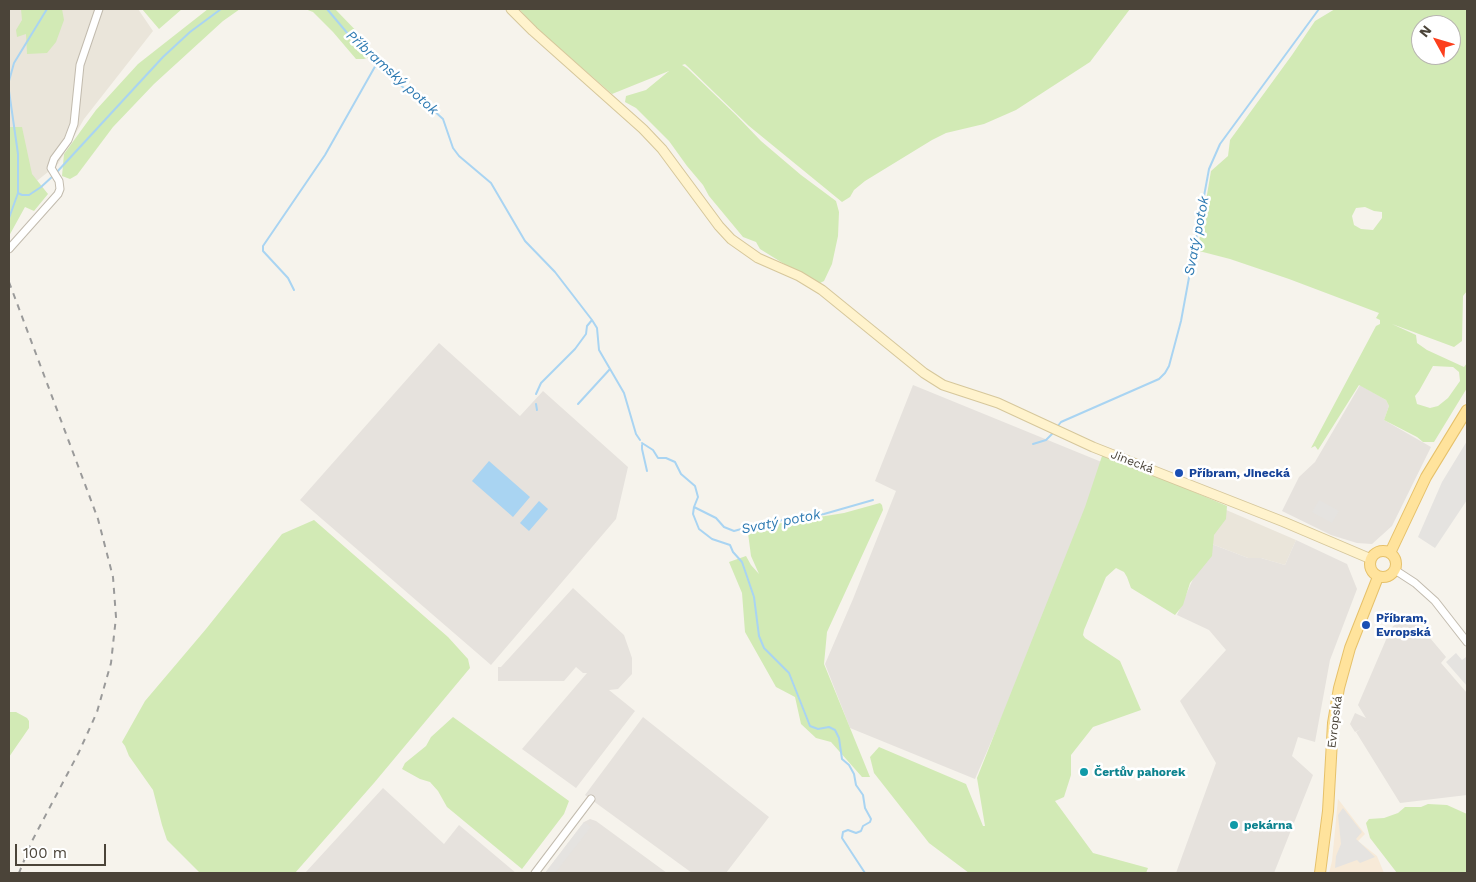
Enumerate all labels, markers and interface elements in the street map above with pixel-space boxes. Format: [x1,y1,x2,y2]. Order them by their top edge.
north arrow [1411,15,1461,65]
text: N [1416,22,1435,40]
water label: Příbramský potok [343,27,441,119]
water label: Svatý potok [1181,195,1213,277]
street label: Jinecká [1109,447,1155,477]
place label: Příbram, Jinecká [1189,466,1290,480]
marker: Příbram, Jinecká [1173,467,1185,479]
water label: Svatý potok [740,506,822,538]
place label: Příbram, Evropská [1376,611,1431,639]
marker: Příbram, Evropská [1360,619,1372,631]
street label: Evropská [1325,695,1345,749]
place label: Čertův pahorek [1094,765,1186,779]
marker: Čertův pahorek [1078,766,1090,778]
place label: pekárna [1244,818,1292,832]
marker: pekárna [1228,819,1240,831]
scale bar [18,834,109,866]
text: 100 m [23,844,67,862]

